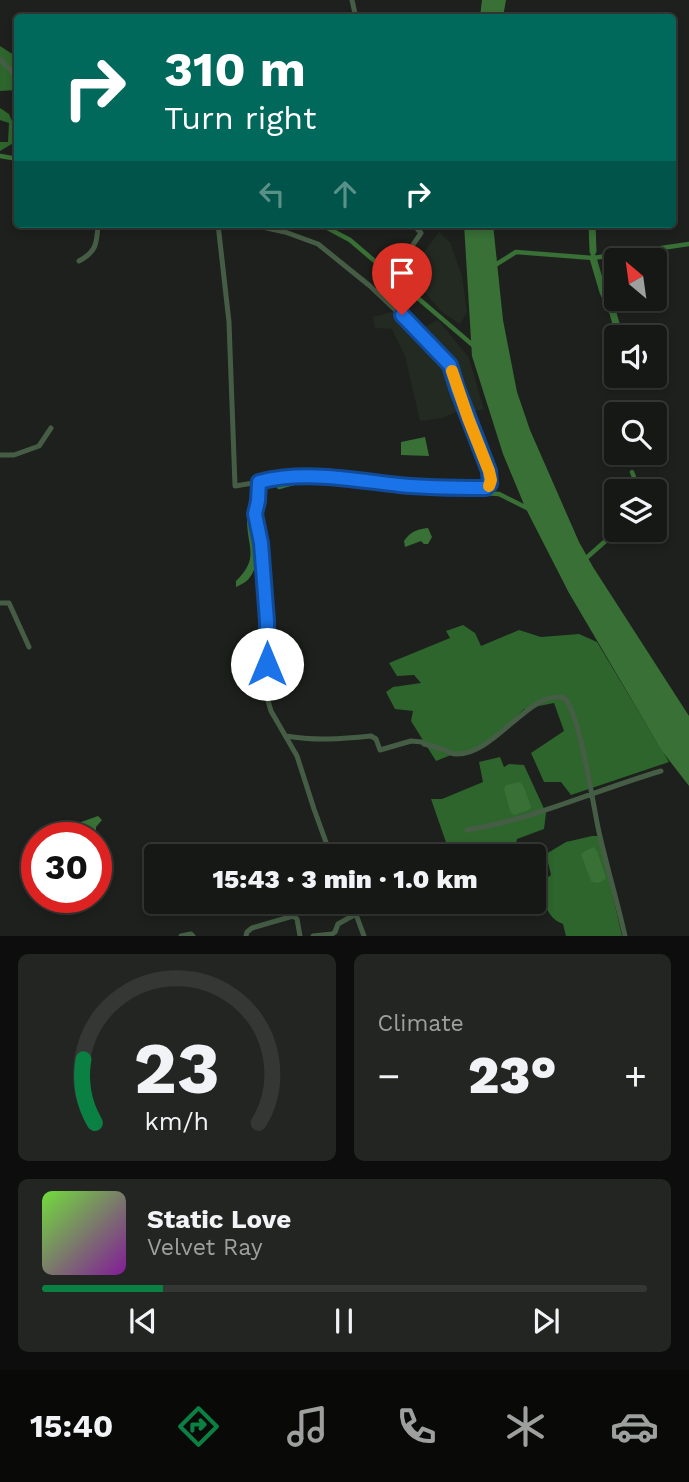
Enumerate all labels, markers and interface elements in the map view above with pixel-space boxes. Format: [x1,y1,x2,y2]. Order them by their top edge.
text: 310 m [164,40,306,98]
icon: right [49,42,140,133]
text: Turn right [164,99,316,137]
icon: left [253,175,291,213]
icon: ahead [326,175,364,213]
icon: right [399,175,437,213]
pin [372,243,432,315]
north arrow [604,248,667,312]
map controls [604,248,667,542]
icon: arrive [383,254,421,292]
button: sound [604,325,667,388]
button: search [604,402,667,465]
button: layers [604,479,667,542]
position arrow [230,627,304,701]
speed limit sign: 30 [21,822,112,913]
text: 15:43 · 3 min · 1.0 km [212,864,478,894]
text: Climate [378,1010,464,1037]
text: 23 [133,1026,220,1112]
text: 23° [468,1045,557,1106]
text: − [378,1054,400,1098]
text: + [624,1054,647,1098]
text: km/h [145,1107,209,1136]
text: Static Love [147,1204,291,1234]
text: Velvet Ray [147,1234,263,1261]
icon: previous [124,1302,162,1340]
icon: pause [325,1302,363,1340]
icon: next [527,1302,565,1340]
icon: directions [174,1402,223,1451]
icon: music [283,1402,332,1451]
icon: phone [392,1402,441,1451]
icon: climate [501,1402,550,1451]
icon: car [610,1402,659,1451]
text: 15:40 [30,1407,113,1445]

